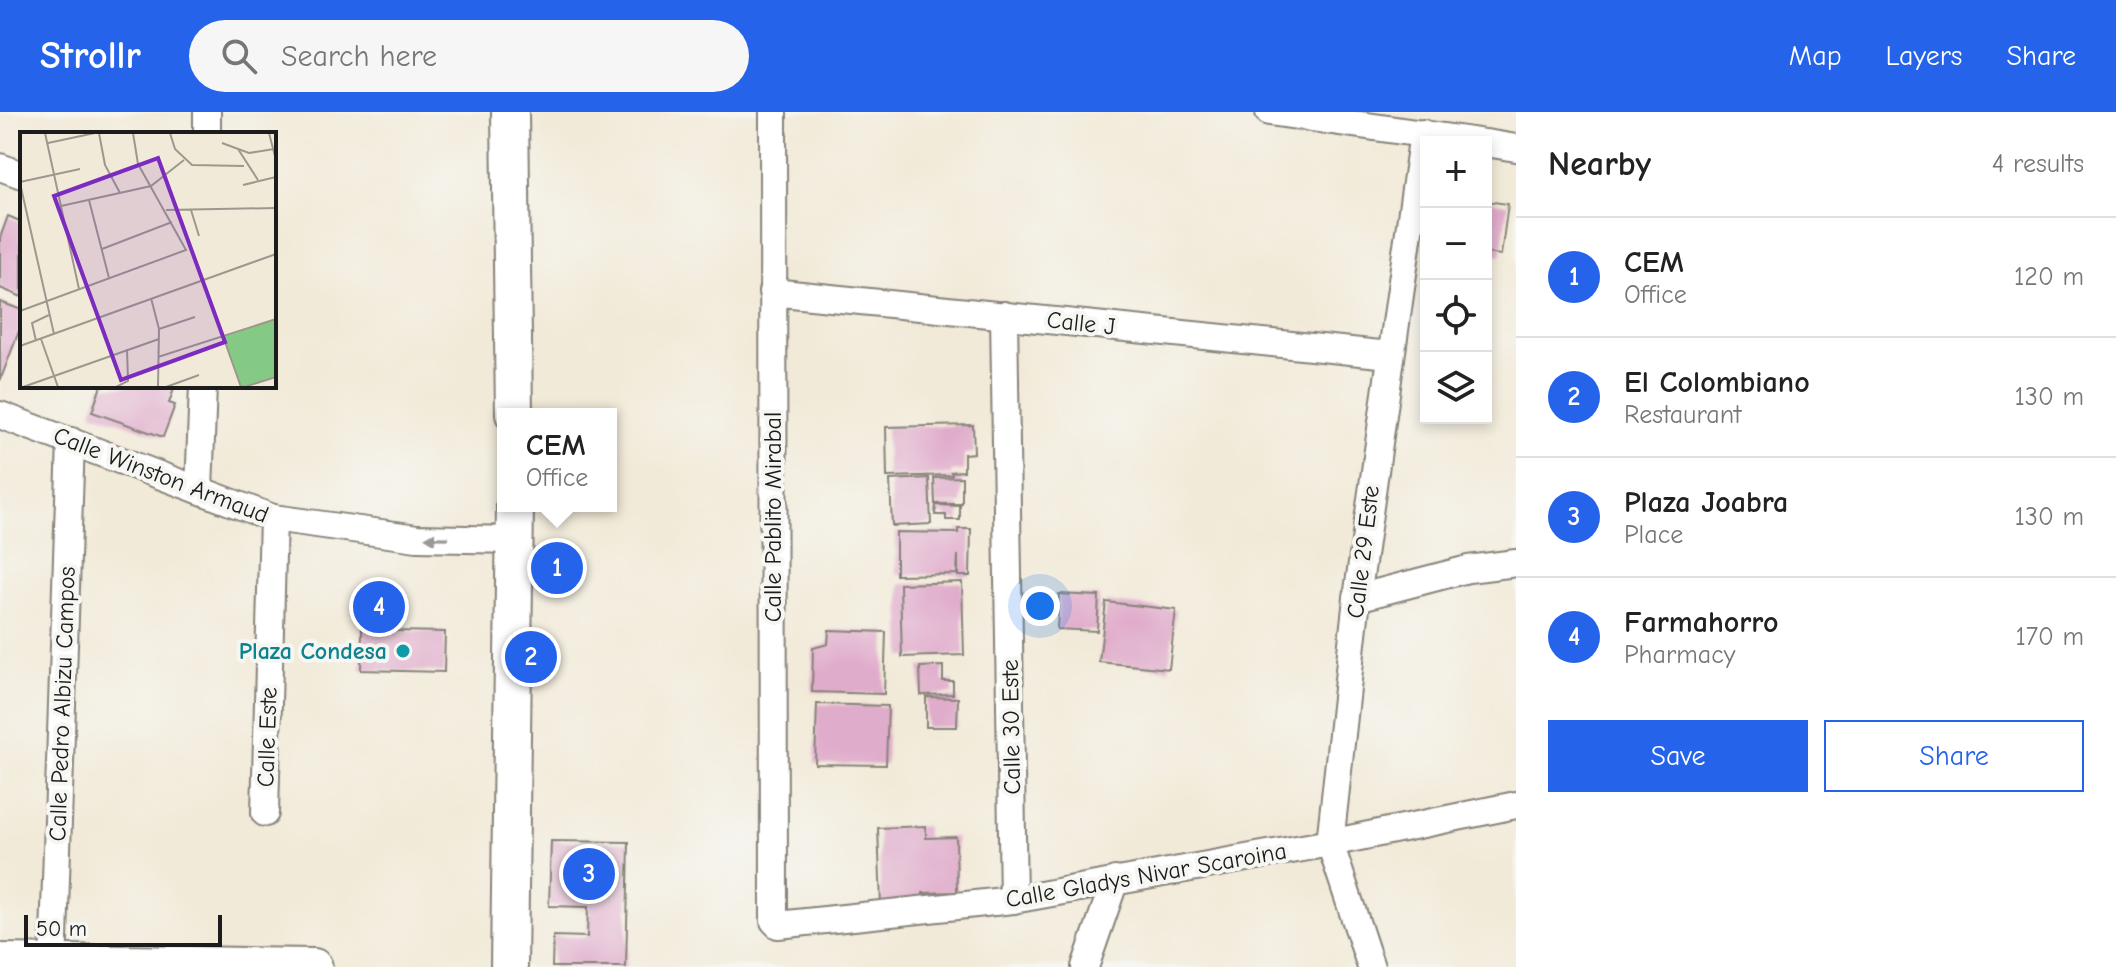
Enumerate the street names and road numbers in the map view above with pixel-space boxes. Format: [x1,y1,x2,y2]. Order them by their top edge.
street label: Calle J [1045,305,1117,341]
street label: Calle Pablito Mirabal [759,412,787,622]
street label: Calle Winston Armaud [50,421,272,529]
street label: Calle 29 Este [1341,484,1385,620]
street label: Calle Pedro Albizu Campos [43,566,81,842]
street label: Calle 30 Este [996,659,1026,795]
street label: Calle Este [251,686,283,788]
street label: Calle Gladys Nivar Scaroina [1003,836,1289,914]

